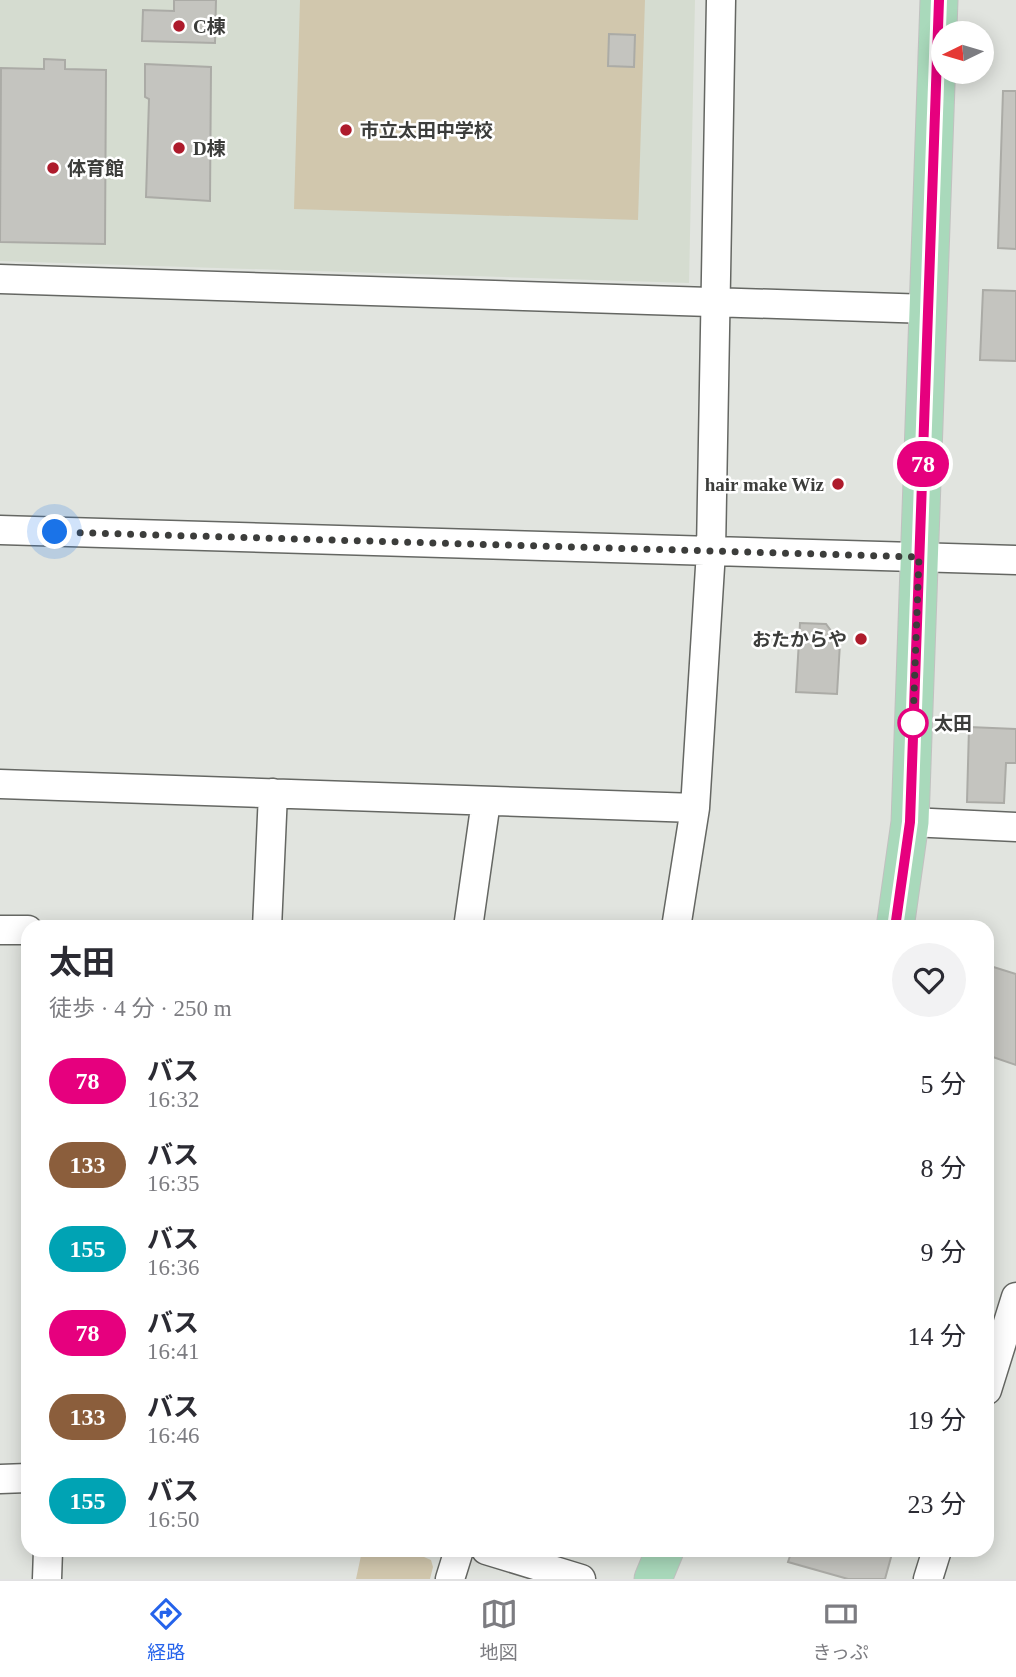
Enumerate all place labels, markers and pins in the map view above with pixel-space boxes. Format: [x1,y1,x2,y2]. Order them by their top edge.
place label: C棟 [193,16,226,37]
marker: C棟 [171,18,187,34]
place label: 市立太田中学校 [360,120,493,141]
marker: 市立太田中学校 [338,122,354,138]
place label: D棟 [193,138,226,159]
marker: D棟 [171,140,187,156]
place label: 体育館 [67,158,124,179]
marker: 体育館 [45,160,61,176]
place label: hair make Wiz [705,474,825,495]
marker: hair make Wiz [830,476,846,492]
place label: おたからや [752,629,847,650]
marker: おたからや [853,631,869,647]
marker: 太田 [898,708,928,738]
place label: 太田 [934,713,972,734]

